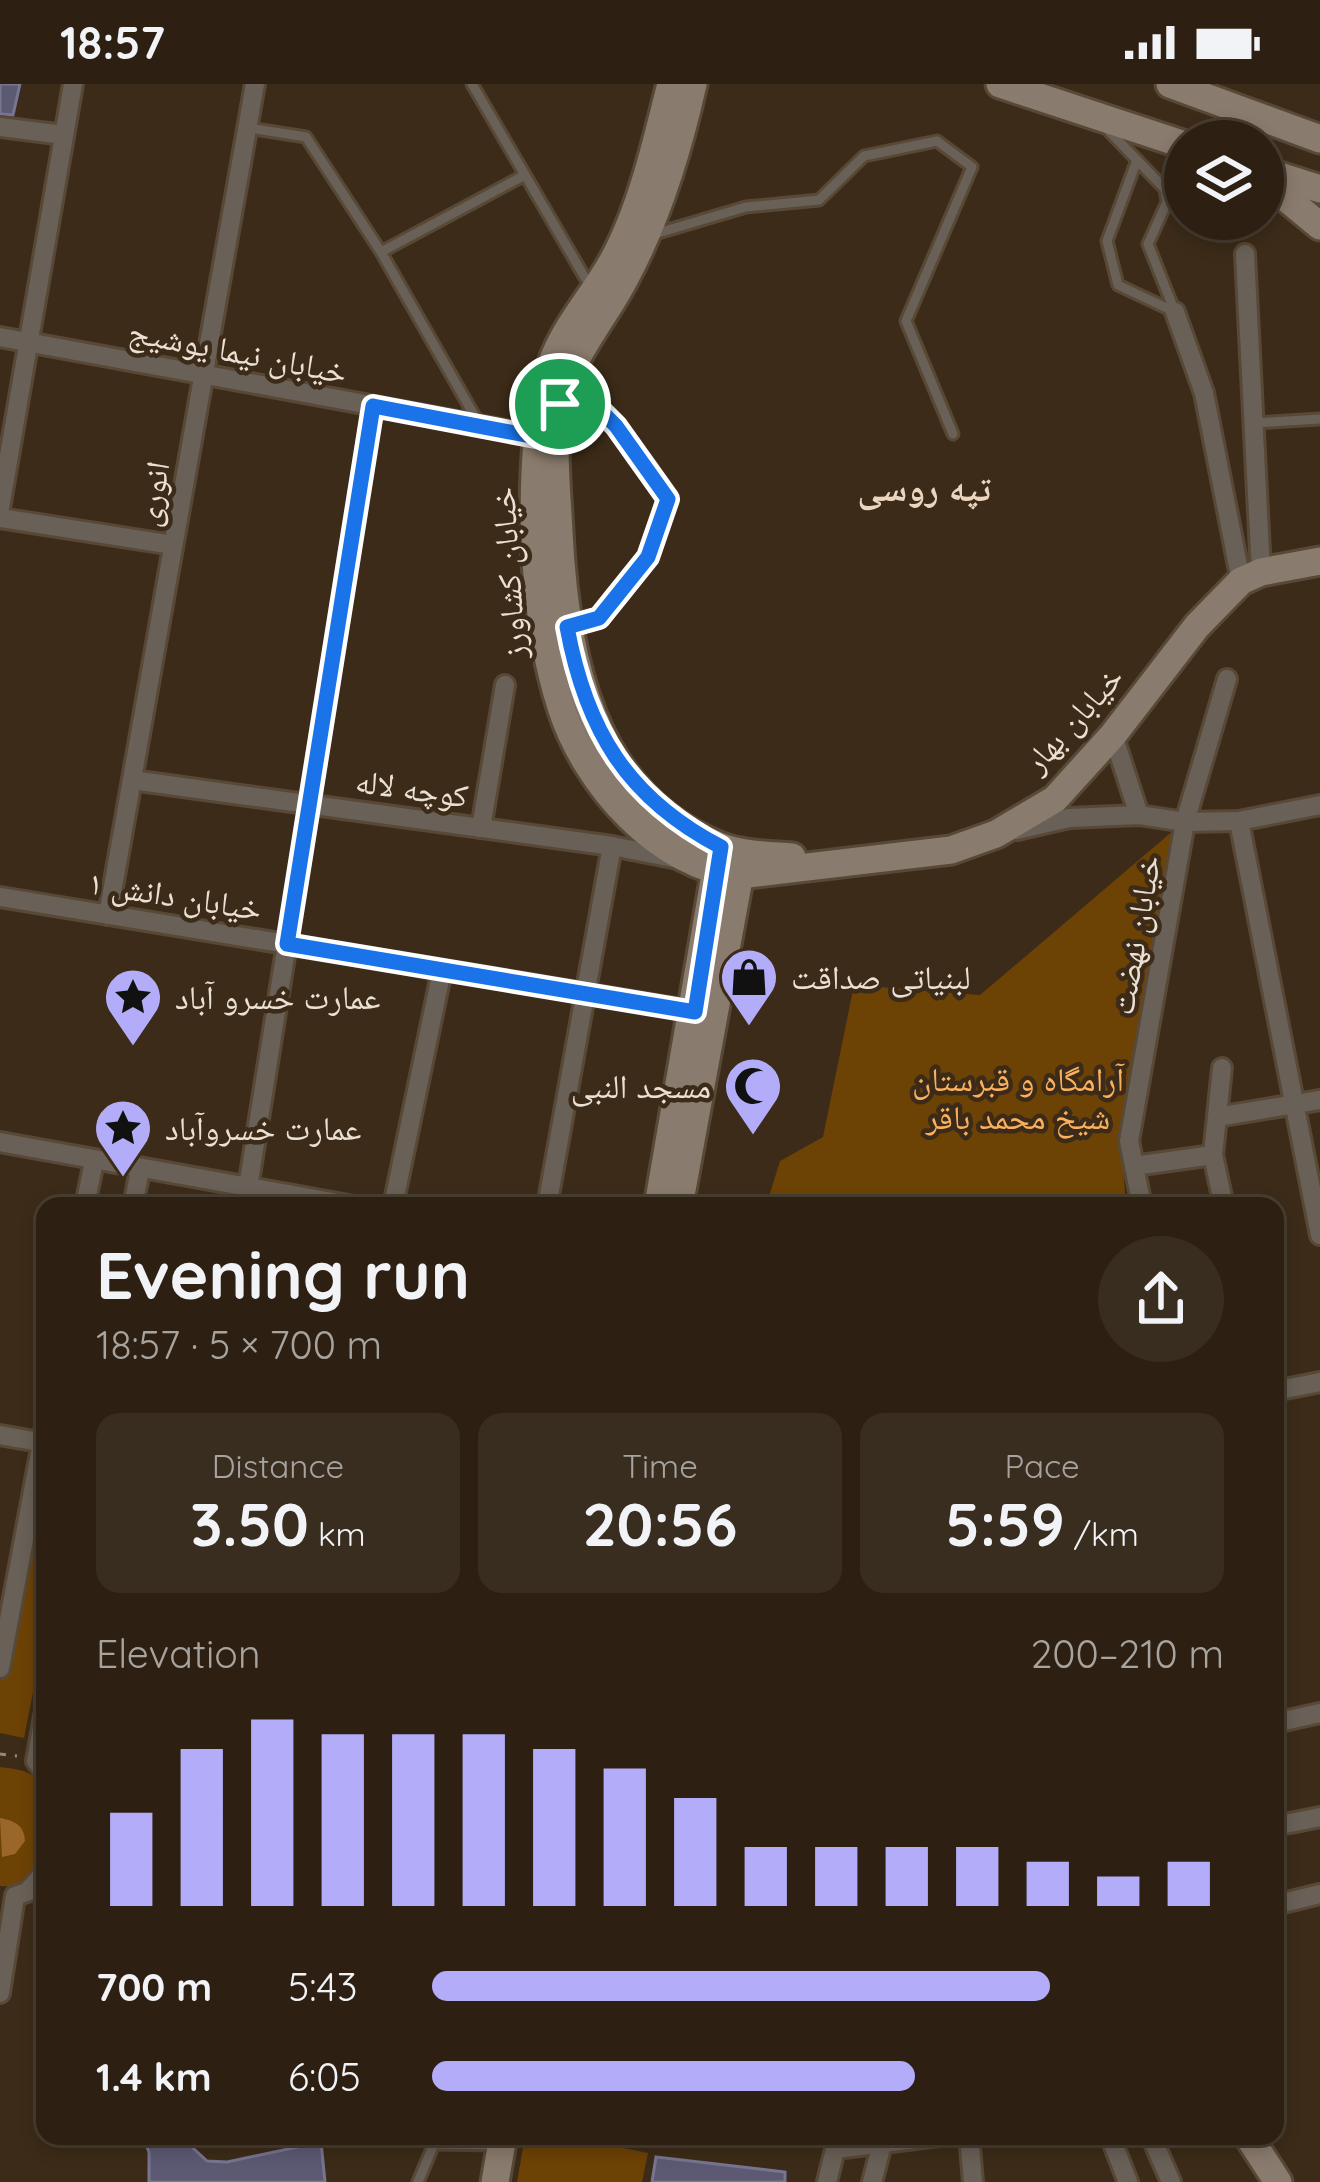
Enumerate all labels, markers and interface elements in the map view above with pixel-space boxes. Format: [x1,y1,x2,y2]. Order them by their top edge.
text: 18:57 [60,14,165,70]
map controls [1164,120,1284,240]
button: layers [1164,120,1284,240]
street label: خیابان نیما یوشیج [125,309,351,394]
pin [509,353,611,455]
icon: arrive [527,371,593,437]
street label: انوری [126,458,178,530]
district label: تپه روسی [857,465,991,511]
street label: خیابان کشاورز [481,486,535,661]
street label: خیابان بهار [1013,657,1132,782]
street label: کوچه لاله [353,759,471,816]
street label: خیابان نهضت [1100,852,1170,1018]
street label: خیابان دانش ۱ [85,861,265,929]
shop icon: لبنیاتی ‌صداقت [718,946,780,1028]
place label: لبنیاتی ‌صداقت [791,956,971,998]
place icon: عمارت خسرو آباد [102,966,164,1048]
place label: عمارت خسرو آباد [175,976,380,1017]
mosque icon: مسجد النبی [722,1055,784,1137]
park label: آرامگاه و قبرستان شیخ محمد باقر [912,1058,1126,1139]
place label: مسجد النبی [571,1065,711,1107]
place icon: عمارت خسروآباد [92,1097,154,1179]
place label: عمارت خسروآباد [165,1107,361,1148]
text: Evening run [96,1233,470,1316]
button: share [1098,1236,1224,1362]
text: 18:57 · 5 × 700 m [96,1320,382,1369]
text: Distance [212,1445,344,1486]
text: Time [622,1445,698,1486]
text: Pace [1004,1445,1080,1486]
text: 3.50 [190,1486,309,1561]
text: 20:56 [582,1486,738,1561]
text: 5:59 [945,1486,1065,1561]
text: km [309,1513,366,1554]
text: /km [1065,1513,1139,1554]
text: Elevation [96,1629,260,1678]
text: 200–210 m [1031,1629,1224,1678]
text: 700 m [96,1962,212,2011]
text: 5:43 [288,1962,358,2011]
text: 1.4 km [96,2052,212,2101]
text: 6:05 [288,2052,361,2101]

